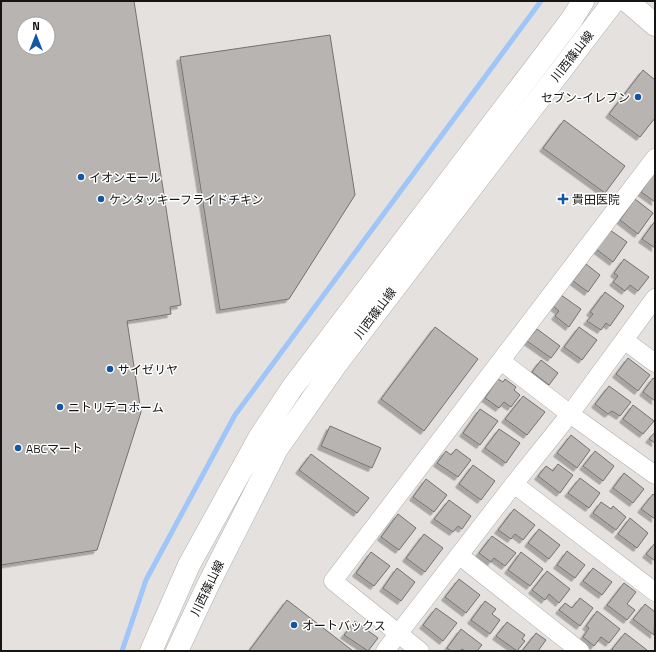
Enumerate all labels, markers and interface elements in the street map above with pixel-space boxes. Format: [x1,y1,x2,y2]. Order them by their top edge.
north arrow [16,16,56,56]
text: N [32,18,40,34]
street label: 川西篠山線 [546,27,598,85]
place label: セブン-イレブン [541,88,630,107]
marker: セブン-イレブン [633,92,643,102]
place label: イオンモール [89,168,161,187]
marker: イオンモール [76,172,86,182]
place label: ケンタッキーフライドチキン [109,190,264,209]
place label: 貴田医院 [572,190,620,209]
marker: 貴田医院 [557,193,569,205]
marker: ケンタッキーフライドチキン [96,194,106,204]
street label: 川西篠山線 [349,283,401,343]
place label: サイゼリヤ [118,360,178,379]
marker: サイゼリヤ [105,364,115,374]
place label: ニトリデコホーム [68,398,164,417]
marker: ニトリデコホーム [55,402,65,412]
place label: ABCマート [26,439,83,458]
marker: ABCマート [13,443,23,453]
street label: 川西篠山線 [185,557,229,619]
place label: オートバックス [302,616,386,635]
marker: オートバックス [289,620,299,630]

